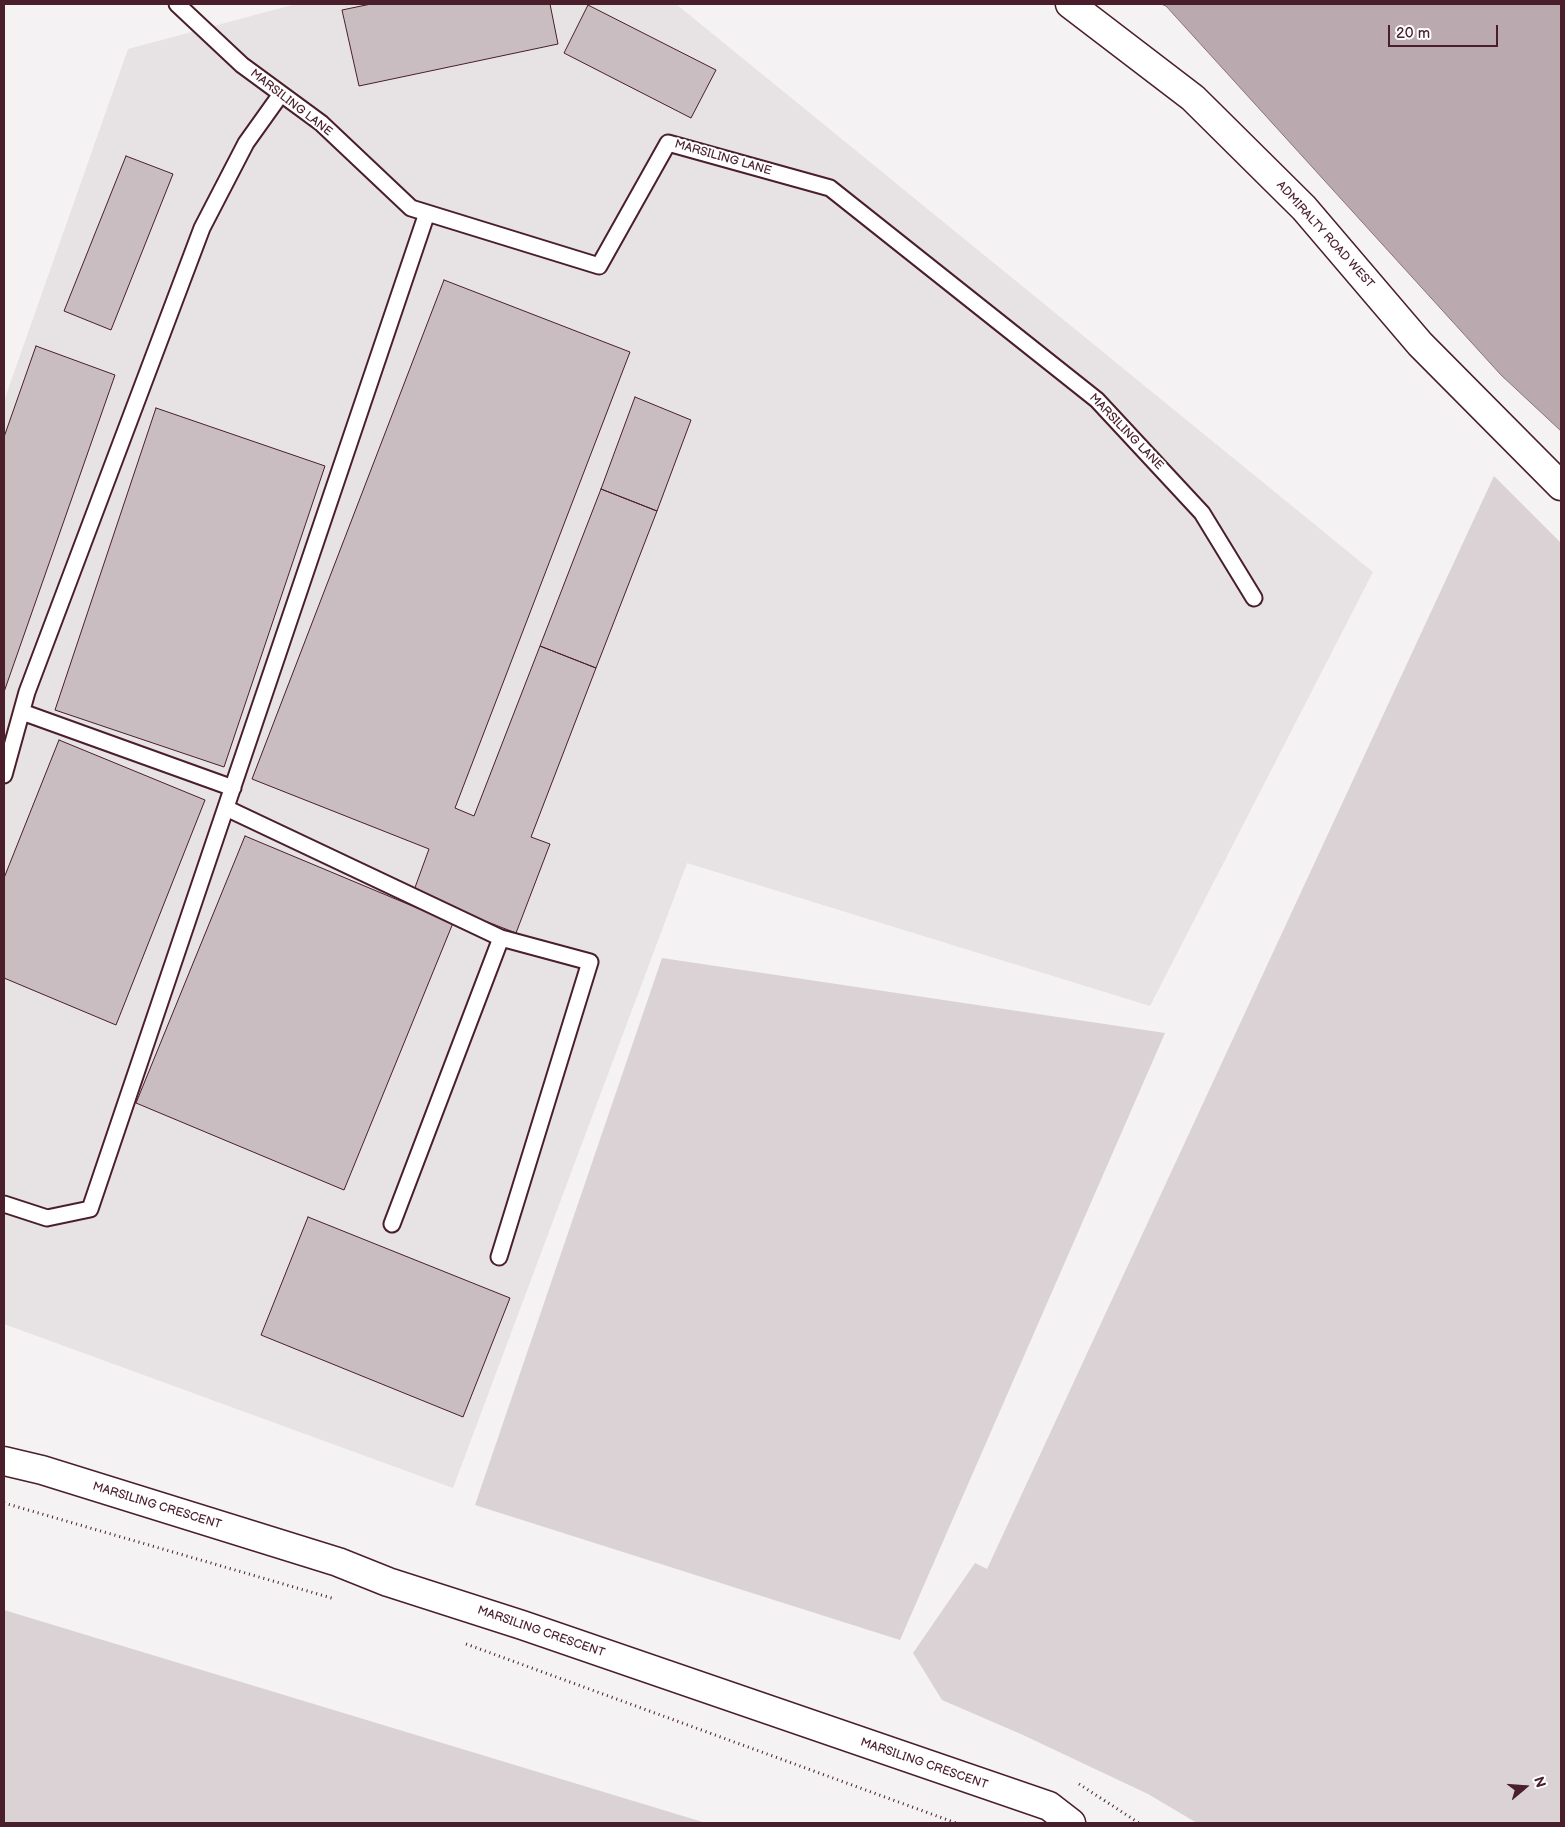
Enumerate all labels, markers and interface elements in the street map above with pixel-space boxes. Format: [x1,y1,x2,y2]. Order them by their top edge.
scale bar [1390,15,1500,47]
text: 20 m [1396,24,1430,43]
street label: MARSILING LANE [247,66,335,140]
street label: MARSILING LANE [673,137,773,179]
street label: ADMIRALTY ROAD WEST [1273,178,1377,292]
street label: MARSILING LANE [1086,391,1166,473]
street label: MARSILING CRESCENT [91,1480,223,1532]
street label: MARSILING CRESCENT [475,1603,607,1661]
street label: MARSILING CRESCENT [858,1735,990,1793]
north arrow [1500,1762,1550,1812]
text: N [1530,1775,1549,1790]

